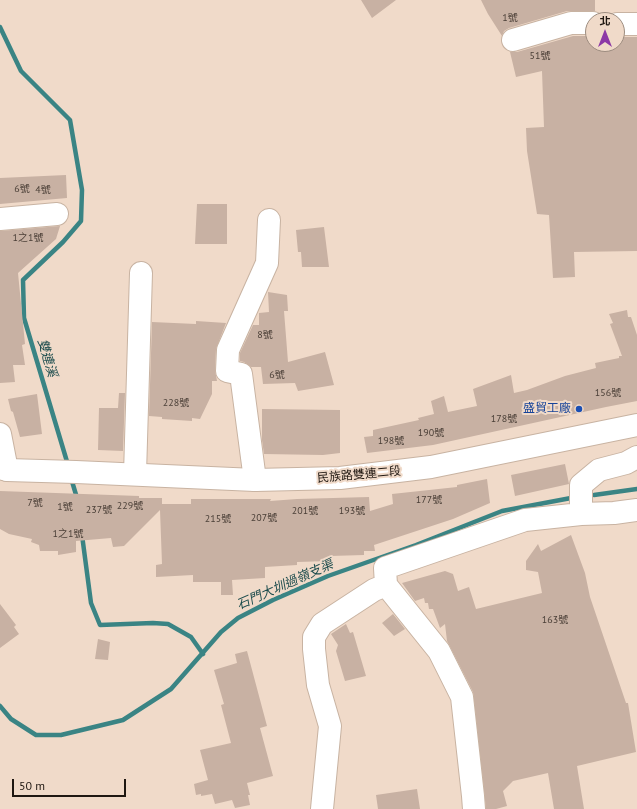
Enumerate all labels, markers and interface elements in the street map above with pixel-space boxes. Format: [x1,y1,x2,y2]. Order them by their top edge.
house number: 1號 [502,12,518,24]
north arrow [585,12,625,52]
text: 北 [600,14,611,28]
house number: 51號 [530,50,550,62]
house number: 6號 [14,183,30,195]
house number: 4號 [35,184,51,196]
house number: 1之1號 [13,232,43,244]
house number: 8號 [257,329,273,341]
water label: 雙連溪 [34,337,60,379]
house number: 6號 [269,369,285,381]
house number: 156號 [595,387,621,399]
house number: 228號 [163,397,189,409]
place label: 盛貿工廠 [523,402,571,416]
marker: 盛貿工廠 [574,404,584,414]
house number: 178號 [491,413,517,425]
house number: 190號 [418,427,444,439]
house number: 198號 [378,435,404,447]
street label: 民族路雙連二段 [317,464,401,486]
house number: 177號 [416,494,442,506]
house number: 7號 [27,497,43,509]
house number: 229號 [117,500,143,512]
house number: 1號 [57,501,73,513]
house number: 237號 [86,504,112,516]
house number: 201號 [292,505,318,517]
house number: 193號 [339,505,365,517]
house number: 207號 [251,512,277,524]
house number: 215號 [205,513,231,525]
house number: 1之1號 [53,528,83,540]
water label: 石門大圳過嶺支渠 [234,557,336,613]
house number: 163號 [542,614,568,626]
scale bar [14,771,128,797]
text: 50 m [19,778,45,793]

